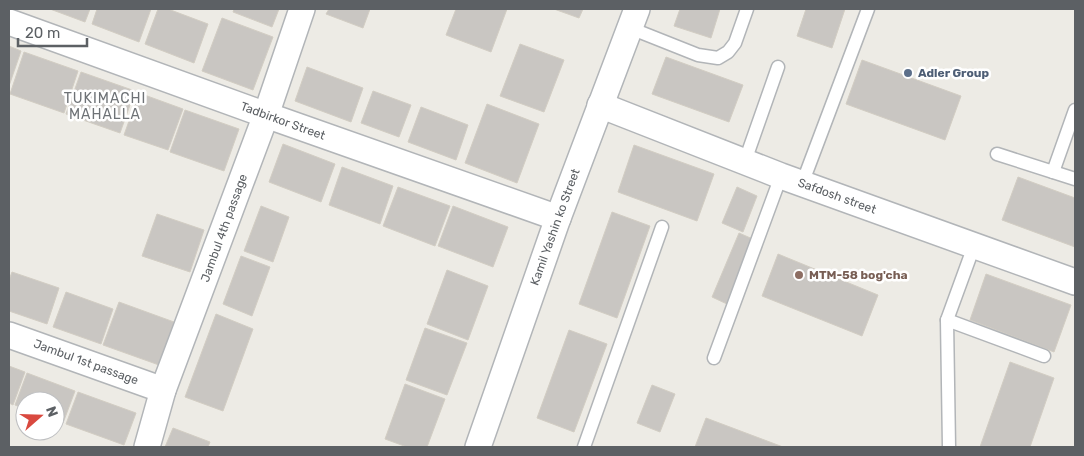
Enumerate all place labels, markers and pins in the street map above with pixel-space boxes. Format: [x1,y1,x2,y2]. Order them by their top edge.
place label: Adler Group [918,66,989,80]
marker: Adler Group [902,67,914,79]
place label: MTM-58 bog'cha [809,268,908,282]
marker: MTM-58 bog'cha [793,269,805,281]

